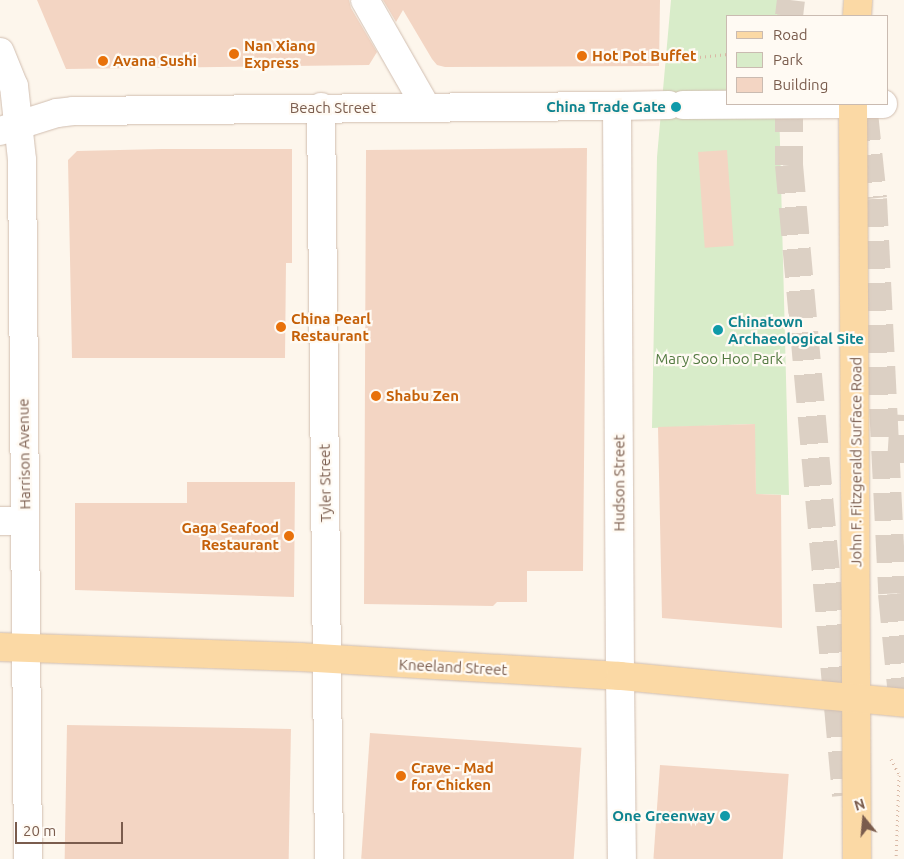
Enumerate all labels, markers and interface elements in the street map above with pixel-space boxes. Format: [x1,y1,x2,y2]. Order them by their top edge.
legend [726,15,889,105]
text: Road [773,26,808,43]
place label: Nan Xiang Express [244,36,316,71]
place label: Hot Pot Buffet [592,47,696,65]
marker: Nan Xiang Express [228,48,240,60]
marker: Hot Pot Buffet [576,50,588,62]
text: Park [773,51,803,68]
place label: Avana Sushi [113,52,197,70]
marker: Avana Sushi [97,55,109,67]
text: Building [773,76,828,93]
place label: China Trade Gate [546,98,666,116]
street label: Beach Street [290,99,376,117]
marker: China Trade Gate [670,101,682,113]
place label: China Pearl Restaurant [291,309,371,344]
place label: Chinatown Archaeological Site [728,312,864,347]
marker: China Pearl Restaurant [275,321,287,333]
marker: Chinatown Archaeological Site [712,324,724,336]
park label: Mary Soo Hoo Park [655,350,783,368]
street label: John F. Fitzgerald Surface Road [847,357,865,567]
place label: Shabu Zen [386,387,459,405]
marker: Shabu Zen [370,390,382,402]
street label: Harrison Avenue [14,398,34,510]
street label: Hudson Street [610,435,628,531]
street label: Tyler Street [315,444,335,522]
place label: Gaga Seafood Restaurant [182,518,279,553]
marker: Gaga Seafood Restaurant [283,530,295,542]
street label: Kneeland Street [398,655,508,679]
place label: Crave - Mad for Chicken [411,758,494,793]
marker: Crave - Mad for Chicken [395,770,407,782]
north arrow [839,794,889,844]
text: N [852,795,867,814]
place label: One Greenway [612,807,715,825]
marker: One Greenway [719,810,731,822]
scale bar [18,812,125,844]
text: 20 m [23,822,56,839]

